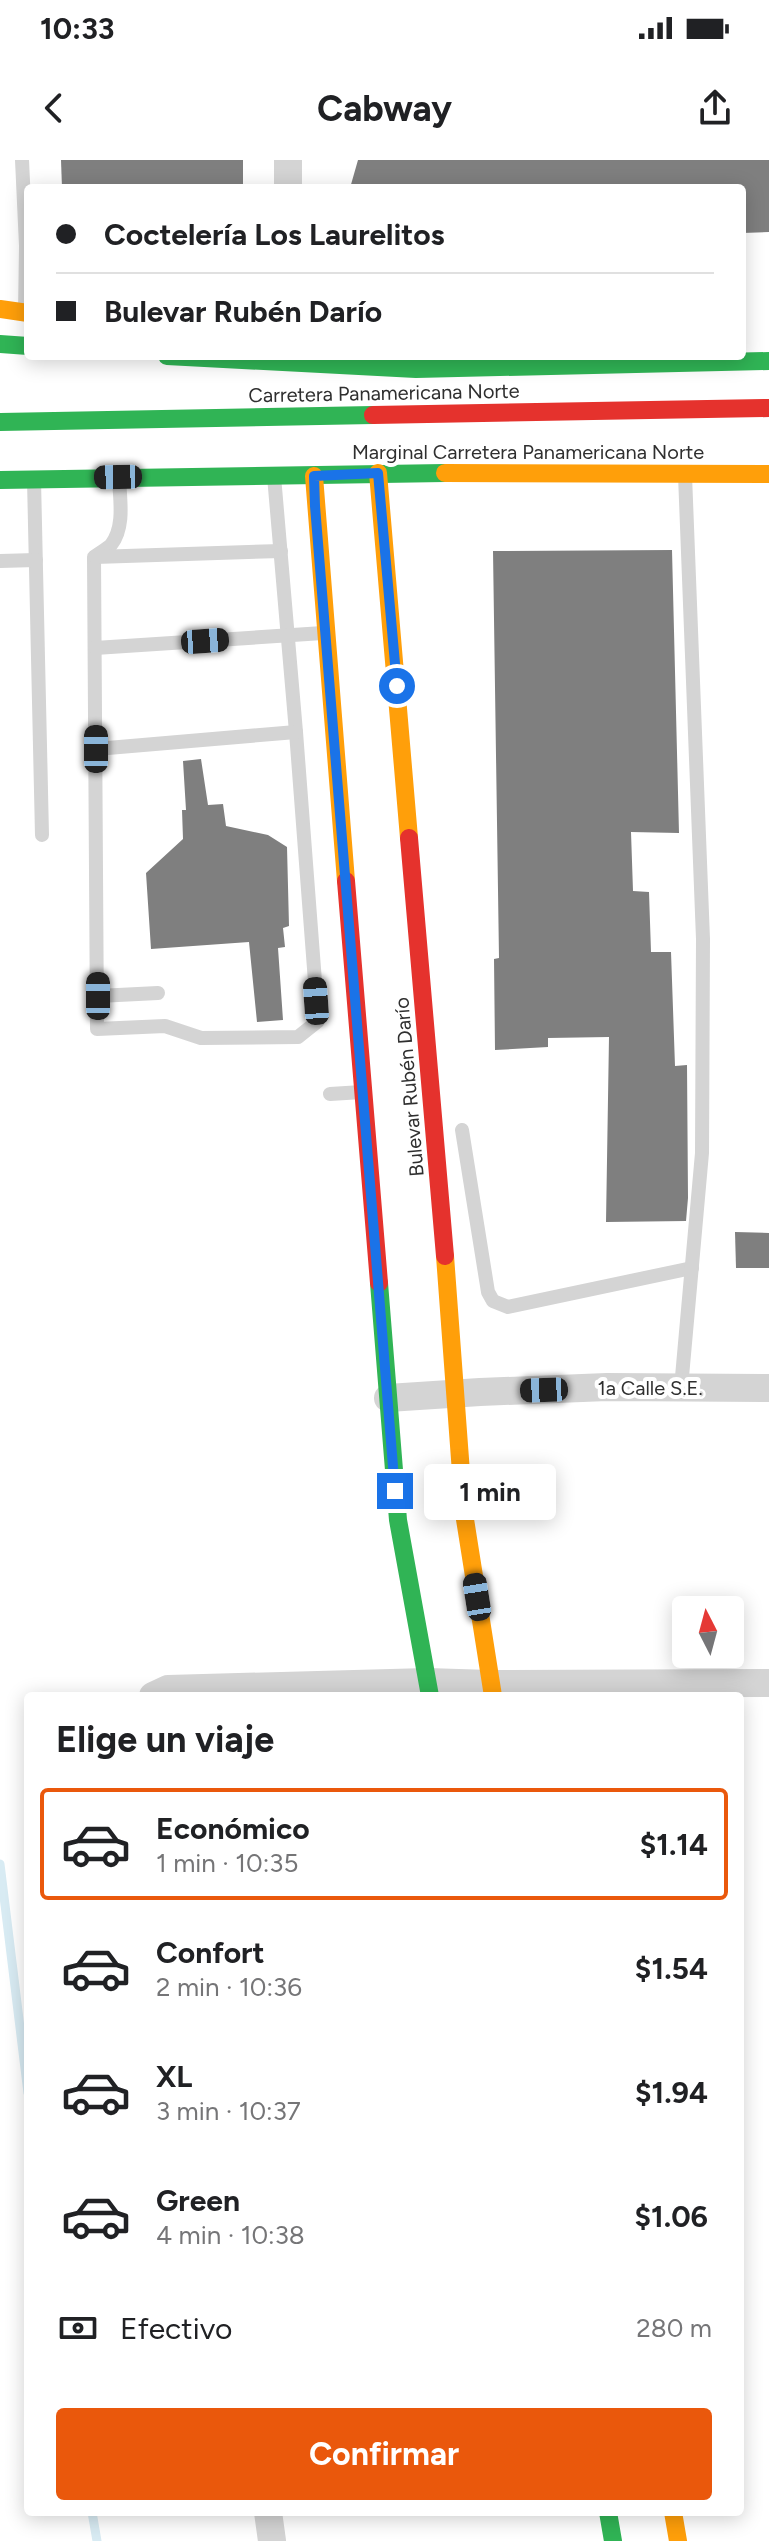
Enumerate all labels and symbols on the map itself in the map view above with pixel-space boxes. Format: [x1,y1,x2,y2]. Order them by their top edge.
street label: Carretera Panamericana Norte [248,379,520,407]
street label: Marginal Carretera Panamericana Norte [352,440,704,464]
car [94,465,142,489]
car [180,627,230,655]
route start [379,668,415,704]
car [84,725,108,773]
car [86,972,110,1020]
car [302,976,330,1026]
street label: Bulevar Rubén Darío [389,996,429,1178]
street label: 1a Calle S.E. [597,1376,703,1400]
car [520,1377,568,1403]
callout: 1 min [423,1463,555,1519]
route end [377,1473,413,1509]
car [461,1571,493,1623]
north arrow [672,1596,744,1668]

